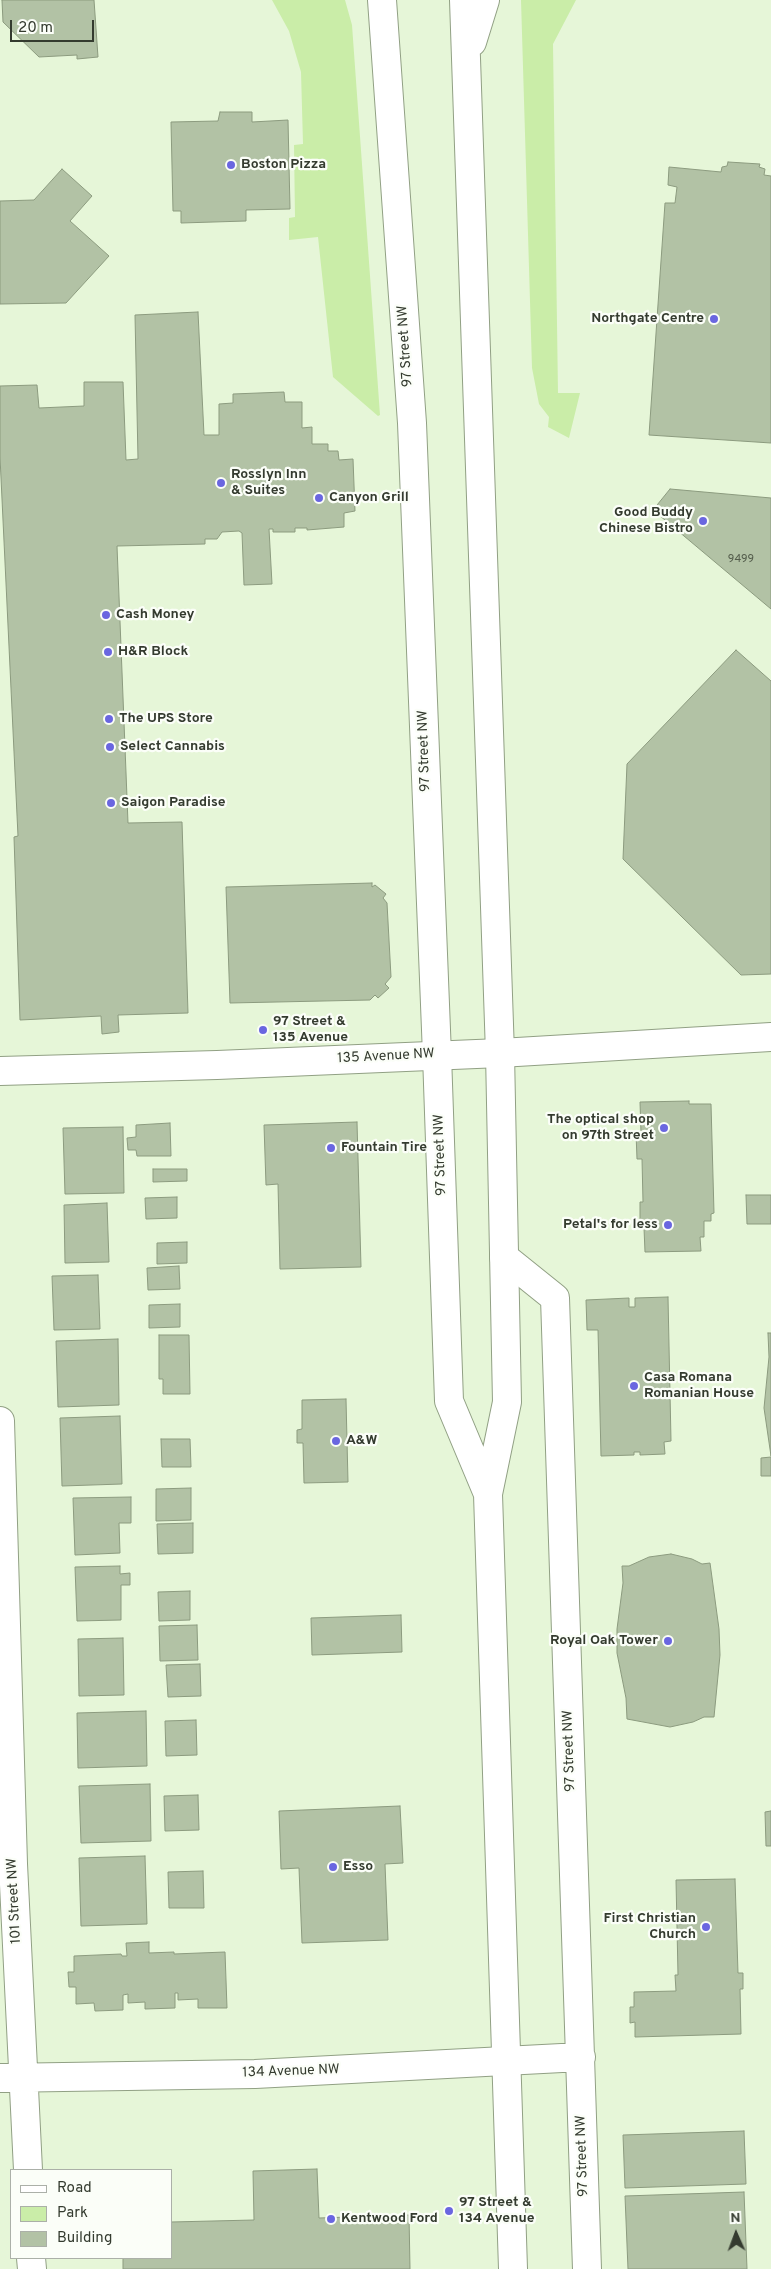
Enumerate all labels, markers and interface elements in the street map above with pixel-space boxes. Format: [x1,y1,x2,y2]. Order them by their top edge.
scale bar [12,10,96,42]
text: 20 m [18,19,53,38]
place label: Boston Pizza [241,157,326,173]
marker: Boston Pizza [225,159,237,171]
street label: 97 Street NW [395,305,417,387]
place label: Northgate Centre [591,311,704,327]
marker: Northgate Centre [708,313,720,325]
place label: Rosslyn Inn & Suites [231,467,306,500]
marker: Rosslyn Inn & Suites [215,477,227,489]
place label: Canyon Grill [329,490,409,506]
marker: Canyon Grill [313,492,325,504]
place label: Good Buddy Chinese Bistro [599,505,693,538]
marker: Good Buddy Chinese Bistro [697,515,709,527]
house number: 9499 [728,553,754,567]
place label: Cash Money [116,607,194,623]
marker: Cash Money [100,609,112,621]
place label: H&R Block [118,644,188,660]
marker: H&R Block [102,646,114,658]
street label: 97 Street NW [415,710,435,792]
place label: The UPS Store [119,711,213,727]
marker: The UPS Store [103,713,115,725]
place label: Select Cannabis [120,739,225,755]
marker: Select Cannabis [104,741,116,753]
place label: Saigon Paradise [121,795,226,811]
marker: Saigon Paradise [105,797,117,809]
place label: 97 Street & 135 Avenue [273,1014,348,1046]
marker: 97 Street & 135 Avenue [257,1024,269,1036]
street label: 135 Avenue NW [337,1046,435,1068]
place label: The optical shop on 97th Street [547,1112,654,1144]
street label: 97 Street NW [431,1114,451,1196]
marker: The optical shop on 97th Street [658,1122,670,1134]
place label: Fountain Tire [341,1140,427,1156]
marker: Fountain Tire [325,1142,337,1154]
place label: Petal's for less [563,1217,658,1233]
marker: Petal's for less [662,1219,674,1231]
place label: Casa Romana Romanian House [644,1370,754,1402]
marker: Casa Romana Romanian House [628,1380,640,1392]
place label: A&W [346,1433,377,1449]
marker: A&W [330,1435,342,1447]
place label: Royal Oak Tower [550,1633,658,1649]
marker: Royal Oak Tower [662,1635,674,1647]
street label: 97 Street NW [560,1710,580,1792]
street label: 101 Street NW [4,1858,26,1944]
place label: Esso [343,1859,373,1875]
marker: Esso [327,1861,339,1873]
place label: First Christian Church [604,1911,696,1944]
marker: First Christian Church [700,1921,712,1933]
street label: 134 Avenue NW [242,2062,340,2082]
street label: 97 Street NW [573,2115,593,2197]
legend [10,2169,172,2259]
text: Road [57,2179,92,2198]
place label: 97 Street & 134 Avenue [459,2195,534,2228]
text: Park [57,2204,88,2223]
marker: 97 Street & 134 Avenue [443,2205,455,2217]
north arrow [711,2209,761,2259]
text: N [730,2210,741,2227]
place label: Kentwood Ford [341,2211,438,2227]
marker: Kentwood Ford [325,2213,337,2225]
text: Building [57,2229,112,2248]

